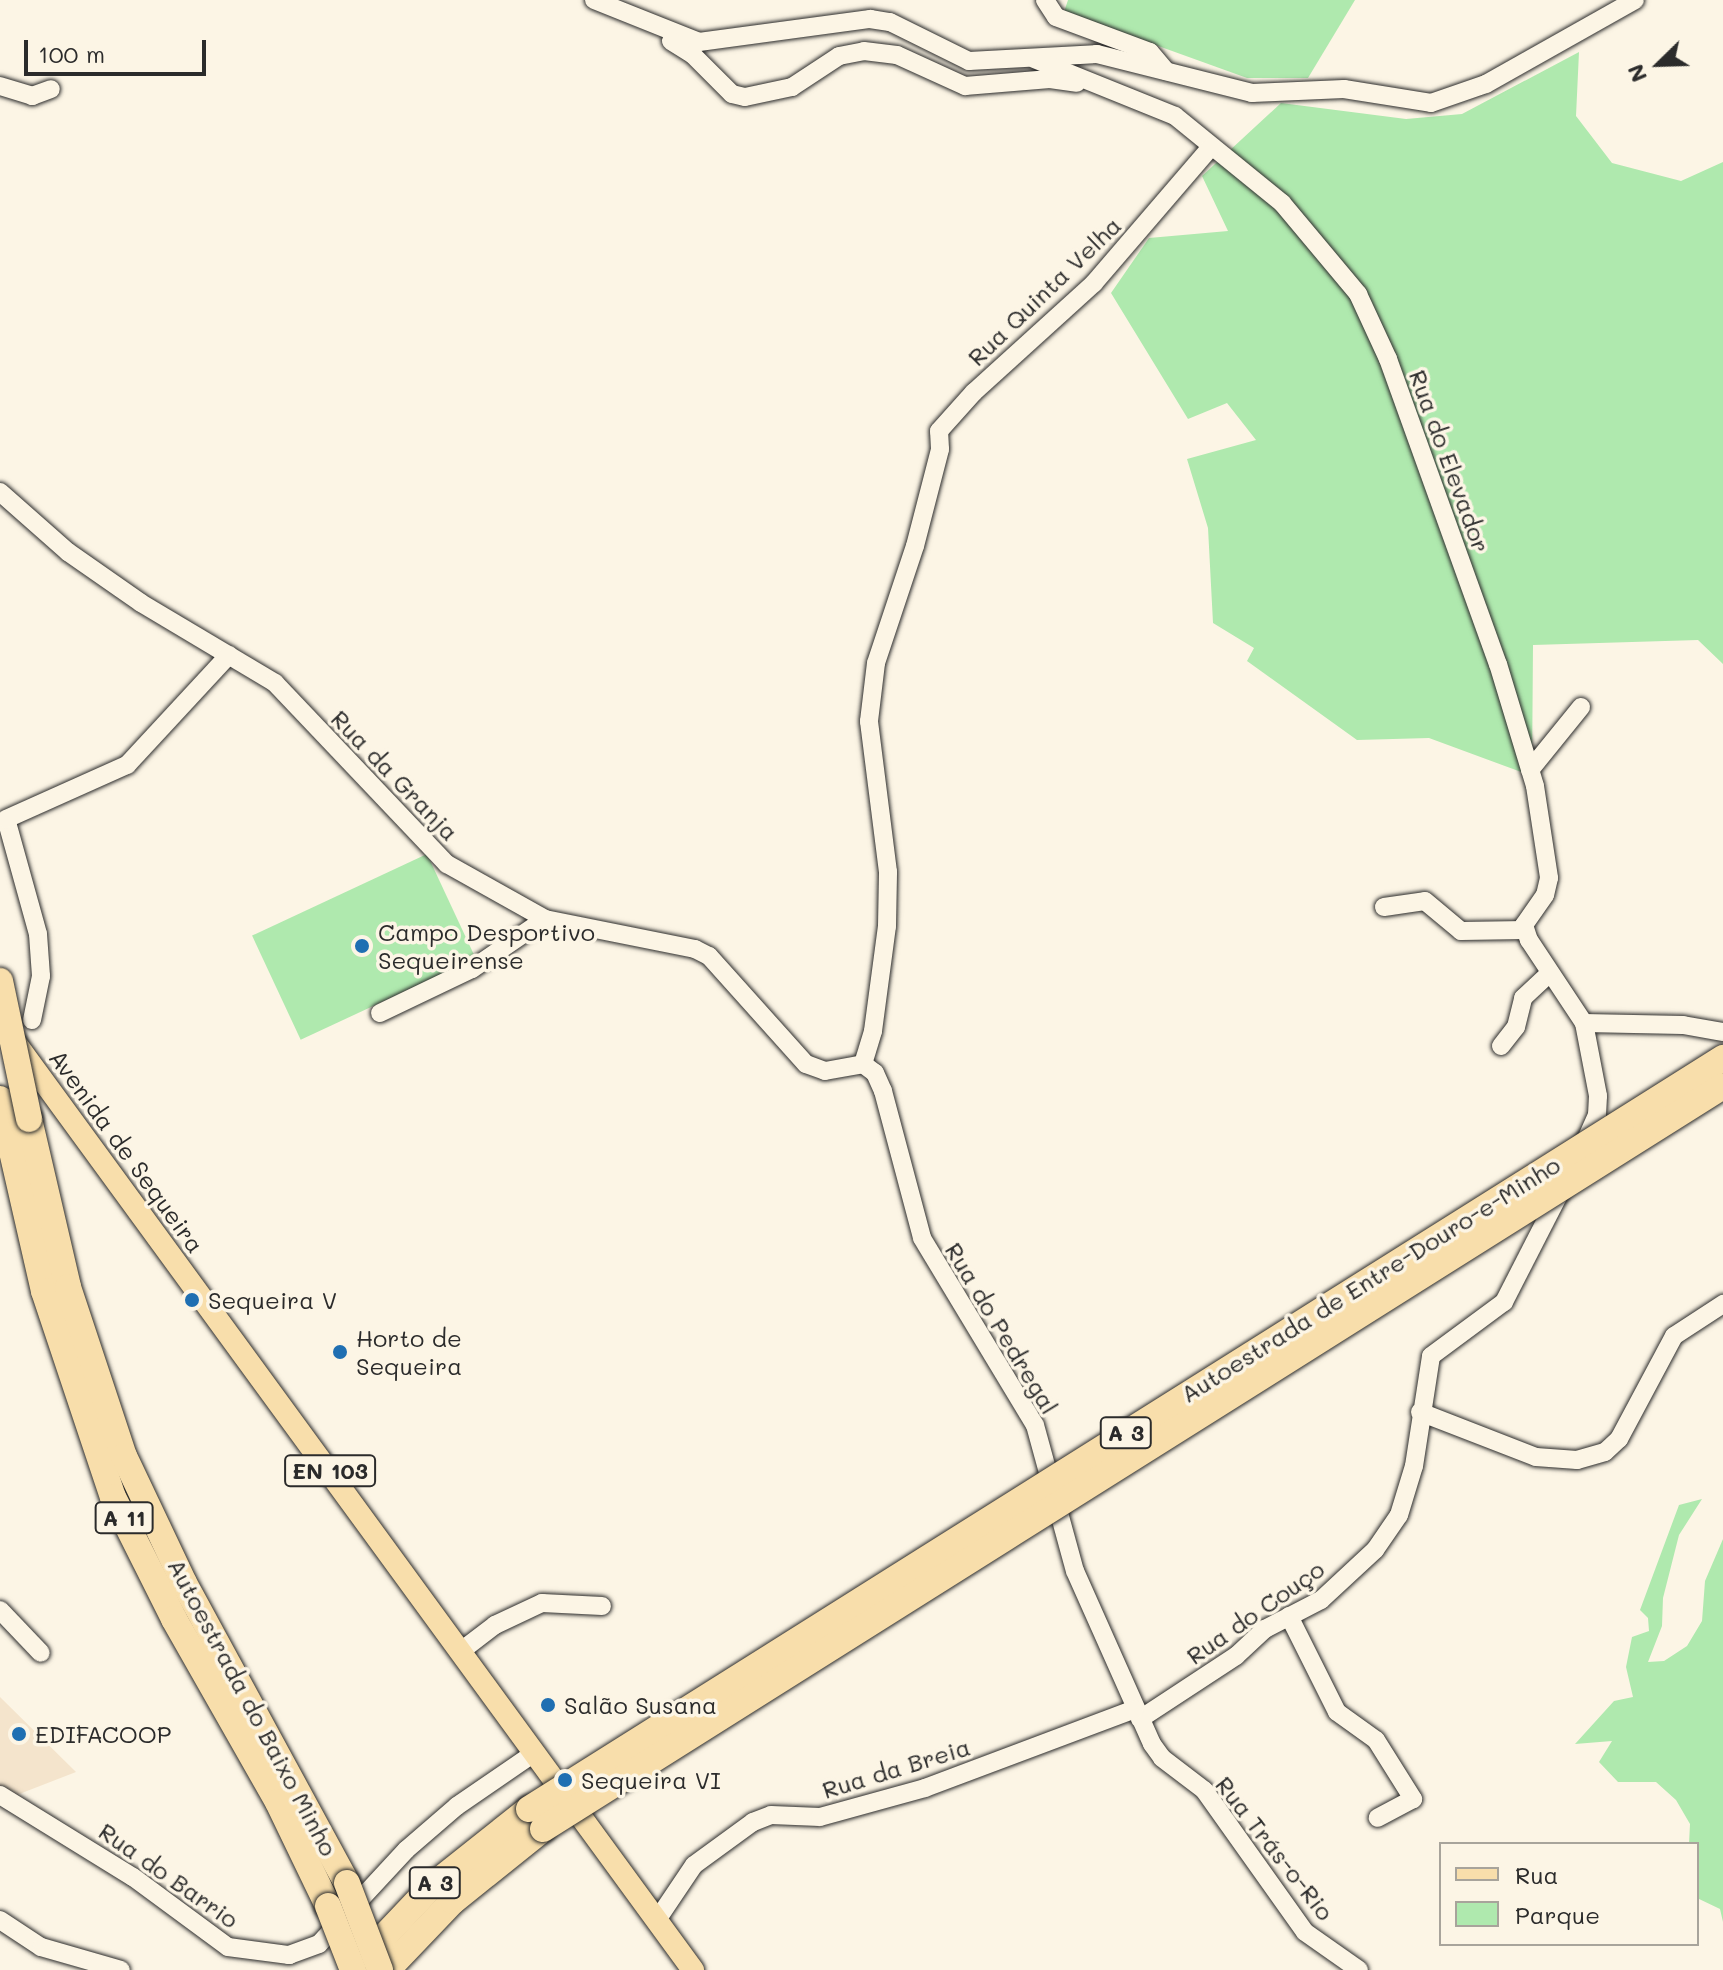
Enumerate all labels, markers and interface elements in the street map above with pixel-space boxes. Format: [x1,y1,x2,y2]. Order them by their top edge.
scale bar [28,24,210,74]
north arrow [1619,24,1699,104]
text: 100 m [38,38,105,69]
text: N [1620,60,1653,87]
street label: Rua Quinta Velha [961,211,1127,371]
street label: Rua do Elevador [1404,366,1496,556]
street label: Rua da Granja [326,704,464,846]
place label: Campo Desportivo Sequeirense [378,918,595,974]
marker: Campo Desportivo Sequeirense [353,937,371,955]
street label: Avenida de Sequeira [44,1044,210,1258]
street label: Autoestrada de Entre-Douro-e-Minho [1175,1150,1565,1408]
street label: Rua do Pedregal [939,1237,1065,1419]
place label: Sequeira V [208,1286,337,1314]
marker: Sequeira V [183,1291,201,1309]
place label: Horto de Sequeira [356,1324,462,1380]
marker: Horto de Sequeira [331,1343,349,1361]
road number: A 3 [1098,1415,1154,1451]
road number: EN 103 [284,1453,376,1489]
road number: A 11 [94,1500,154,1536]
street label: Autoestrada do Baixo Minho [162,1553,344,1861]
street label: Rua do Couço [1181,1554,1329,1670]
place label: Salão Susana [564,1691,717,1719]
marker: Salão Susana [539,1696,557,1714]
place label: EDIFACOOP [35,1720,171,1748]
marker: EDIFACOOP [10,1725,28,1743]
street label: Rua da Breia [819,1732,973,1804]
place label: Sequeira VI [581,1766,721,1794]
street label: Rua Trás-o-Rio [1210,1770,1340,1926]
marker: Sequeira VI [556,1771,574,1789]
street label: Rua do Barrio [94,1816,244,1934]
legend [1439,1842,1699,1946]
text: Rua [1515,1859,1558,1890]
road number: A 3 [407,1865,463,1901]
text: Parque [1515,1899,1600,1930]

